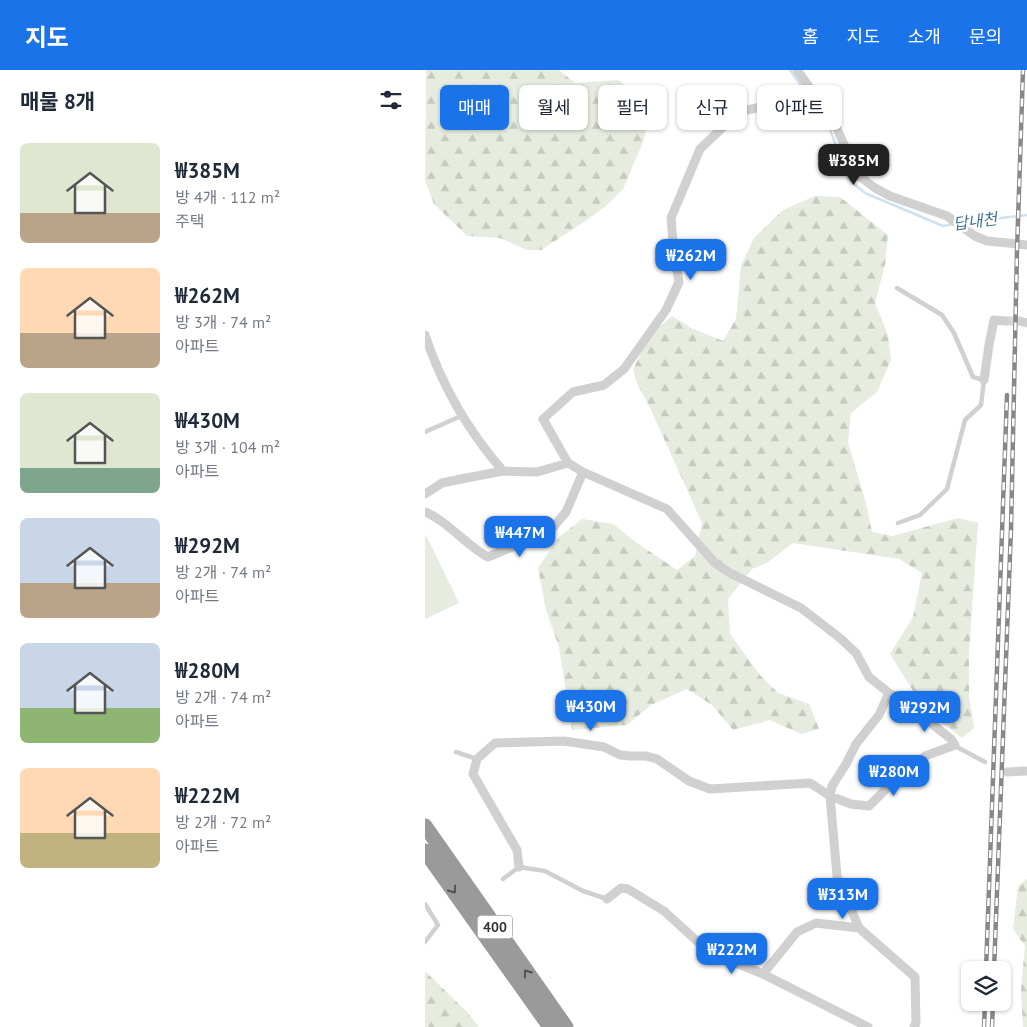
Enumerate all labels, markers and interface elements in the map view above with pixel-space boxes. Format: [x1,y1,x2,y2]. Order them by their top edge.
text: 지도 [25,22,69,53]
text: 홈 [802,25,819,48]
text: 지도 [847,25,880,48]
text: 소개 [908,25,941,48]
text: 문의 [969,25,1002,48]
chip: 매매 [440,85,509,130]
chip: 월세 [519,85,588,130]
chip: 필터 [598,85,667,130]
chip: 신규 [677,85,747,130]
chip: 아파트 [757,85,842,130]
icon: filters [377,86,405,114]
text: 매물 8개 [20,88,95,115]
pin: ₩385M [819,144,889,186]
text: ₩385M [829,150,879,170]
text: ₩385M [175,157,240,184]
icon: home [60,163,120,223]
text: 방 4개 · 112 m² [175,187,280,207]
water label: 답내천 [952,208,1000,234]
text: 주택 [175,211,204,231]
pin: ₩262M [656,238,726,281]
text: ₩262M [666,245,716,265]
text: ₩262M [175,282,240,309]
icon: home [60,288,120,348]
text: 방 3개 · 74 m² [175,312,271,332]
text: 아파트 [175,336,219,356]
text: ₩430M [175,407,240,434]
icon: home [60,413,120,473]
text: 방 3개 · 104 m² [175,437,280,457]
text: 아파트 [175,461,219,481]
pin: ₩447M [485,516,555,558]
text: ₩447M [495,522,545,542]
text: ₩292M [175,532,240,559]
icon: home [60,538,120,598]
text: 방 2개 · 74 m² [175,562,271,582]
text: 아파트 [175,586,219,606]
text: ₩280M [175,657,240,684]
icon: home [60,663,120,723]
text: 방 2개 · 74 m² [175,687,271,707]
pin: ₩430M [556,690,626,732]
pin: ₩292M [890,690,960,733]
text: ₩430M [566,696,616,716]
text: ₩292M [900,697,950,717]
text: 아파트 [175,711,219,731]
pin: ₩280M [859,754,929,797]
text: ₩280M [869,761,919,781]
text: ₩222M [175,782,240,809]
icon: home [60,788,120,848]
text: 방 2개 · 72 m² [175,812,271,832]
text: 아파트 [175,836,219,856]
pin: ₩313M [808,878,878,920]
text: ₩313M [818,884,868,904]
one-way arrow [447,885,456,894]
road number: 400 [477,916,513,939]
pin: ₩222M [697,932,767,975]
text: ₩222M [707,939,757,959]
map controls [961,961,1011,1011]
button: layers [961,961,1011,1011]
one-way arrow [524,969,533,979]

